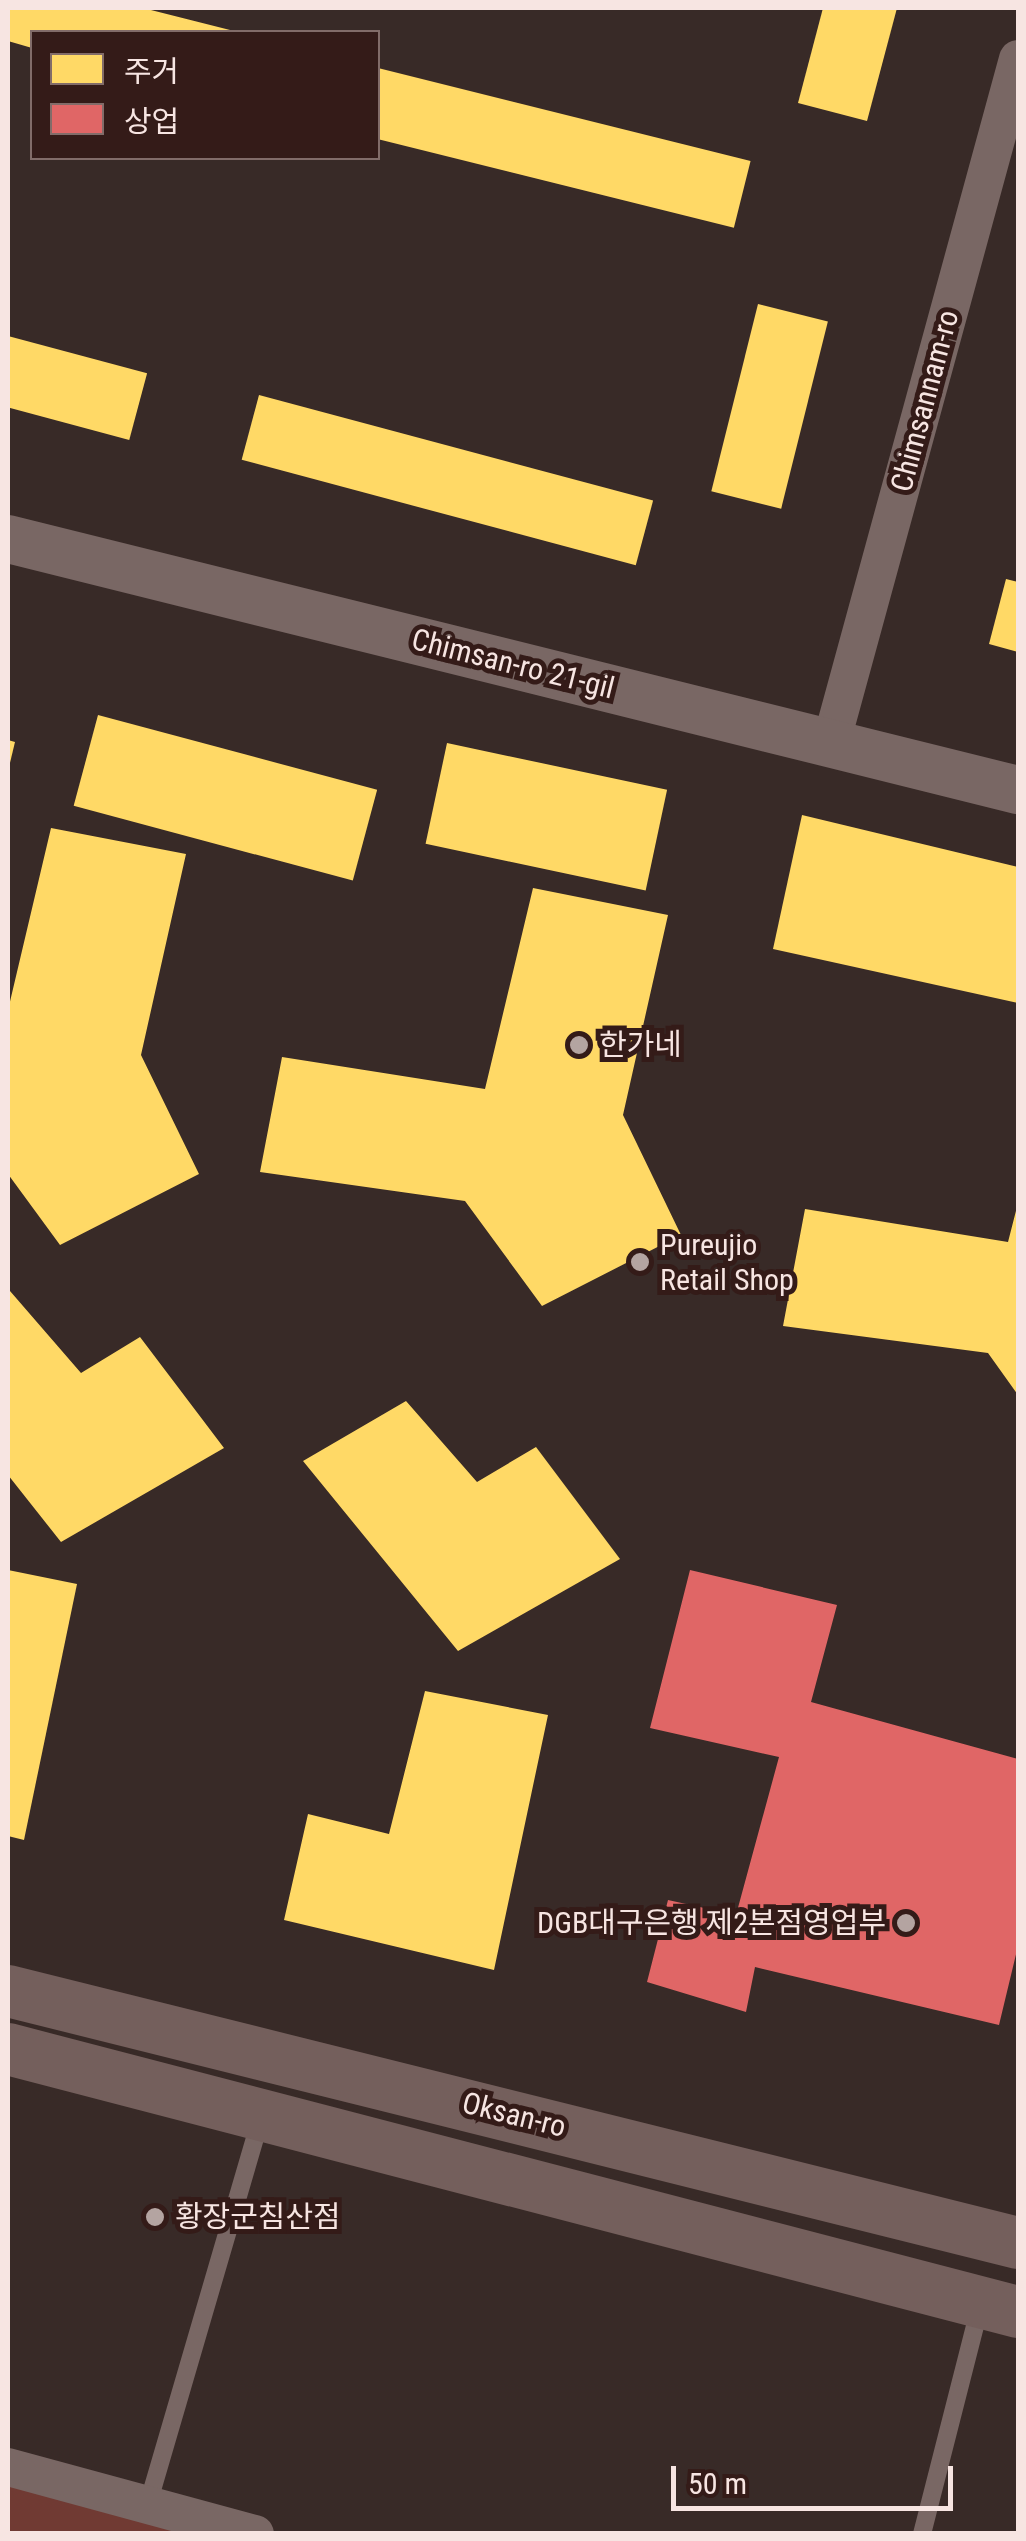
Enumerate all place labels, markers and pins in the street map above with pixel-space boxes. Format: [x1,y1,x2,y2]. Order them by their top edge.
place label: 한가네 [599,1027,682,1063]
marker: 한가네 [568,1034,590,1056]
place label: Pureujio Retail Shop [660,1227,794,1298]
marker: Pureujio Retail Shop [629,1251,651,1273]
place label: DGB대구은행 제2본점영업부 [537,1905,886,1941]
marker: DGB대구은행 제2본점영업부 [895,1912,917,1934]
place label: 황장군침산점 [175,2199,341,2235]
marker: 황장군침산점 [144,2206,166,2228]

